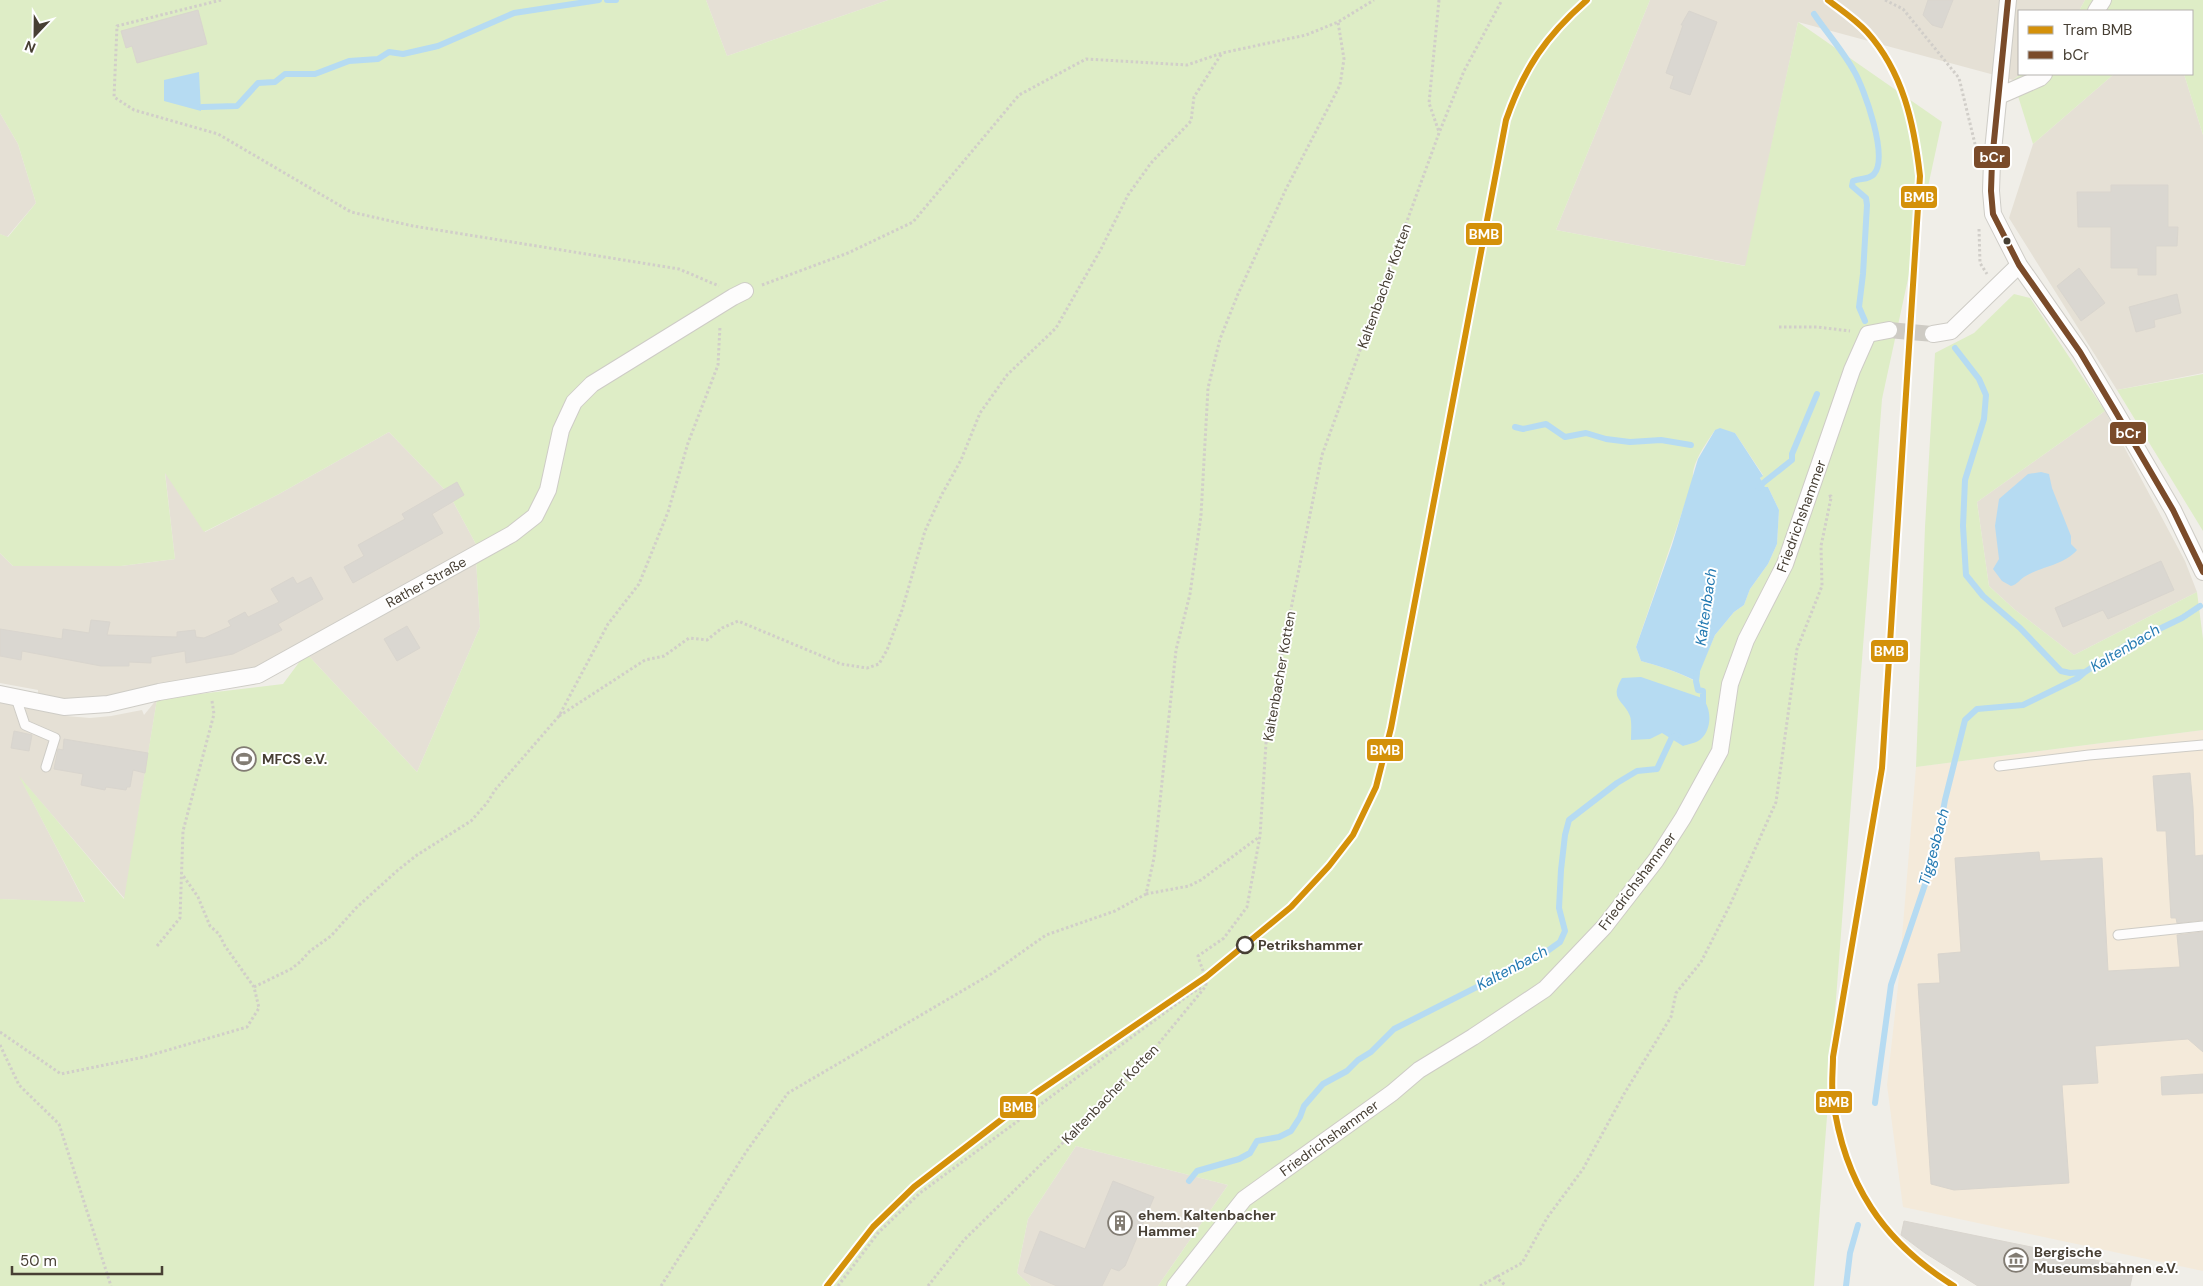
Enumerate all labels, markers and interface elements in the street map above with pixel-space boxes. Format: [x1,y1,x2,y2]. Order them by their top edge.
north arrow [10,10,60,60]
legend [2018,10,2193,75]
text: Tram BMB [2063,20,2132,40]
text: N [22,37,38,57]
text: bCr [2063,45,2089,65]
line badge: bCr [1973,145,2011,169]
text: bCr [1979,148,2005,166]
line badge: BMB [1900,185,1938,209]
text: BMB [1904,188,1934,206]
street label: Kaltenbacher Kotten [1353,221,1415,351]
line badge: BMB [1465,222,1503,246]
text: BMB [1469,225,1499,243]
unlabelled marker [2002,236,2012,246]
line badge: bCr [2109,421,2147,445]
text: bCr [2115,424,2141,442]
street label: Friedrichshammer [1772,457,1830,575]
street label: Rather Straße [383,552,469,612]
water label: Kaltenbach [1691,567,1721,647]
street label: Kaltenbacher Kotten [1259,610,1299,742]
water label: Kaltenbach [2087,619,2164,677]
line badge: BMB [1870,639,1909,663]
text: BMB [1874,642,1904,660]
line badge: BMB [1366,738,1404,762]
text: BMB [1370,741,1400,759]
sports icon: MFCS e.V. [231,746,257,772]
place label: MFCS e.V. [262,750,327,768]
water label: Tiggesbach [1914,806,1954,888]
street label: Friedrichshammer [1594,828,1680,934]
marker: Petrikshammer [1236,936,1254,954]
place label: Petrikshammer [1258,936,1363,954]
water label: Kaltenbach [1473,941,1551,995]
street label: Kaltenbacher Kotten [1058,1040,1162,1148]
line badge: BMB [1815,1090,1853,1114]
text: BMB [1819,1093,1849,1111]
line badge: BMB [999,1095,1037,1119]
street label: Friedrichshammer [1276,1096,1382,1180]
text: BMB [1003,1098,1033,1116]
place label: ehem. Kaltenbacher Hammer [1138,1206,1276,1240]
building icon: ehem. Kaltenbacher Hammer [1107,1210,1133,1236]
place label: Bergische Museumsbahnen e.V. [2034,1243,2178,1277]
scale bar [12,1244,162,1276]
museum icon: Bergische Museumsbahnen e.V. [2003,1247,2029,1273]
text: 50 m [20,1251,57,1271]

